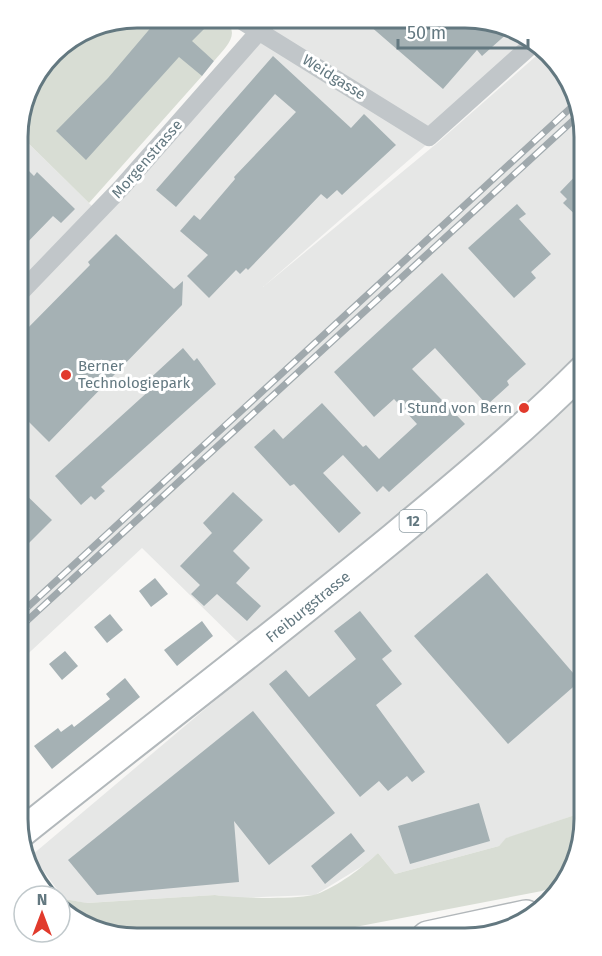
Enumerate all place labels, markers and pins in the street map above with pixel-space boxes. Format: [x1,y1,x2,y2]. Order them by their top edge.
place label: Berner Technologiepark [78,357,191,392]
marker: Berner Technologiepark [59,368,73,382]
place label: I Stund von Bern [399,399,512,417]
marker: I Stund von Bern [517,401,531,415]

